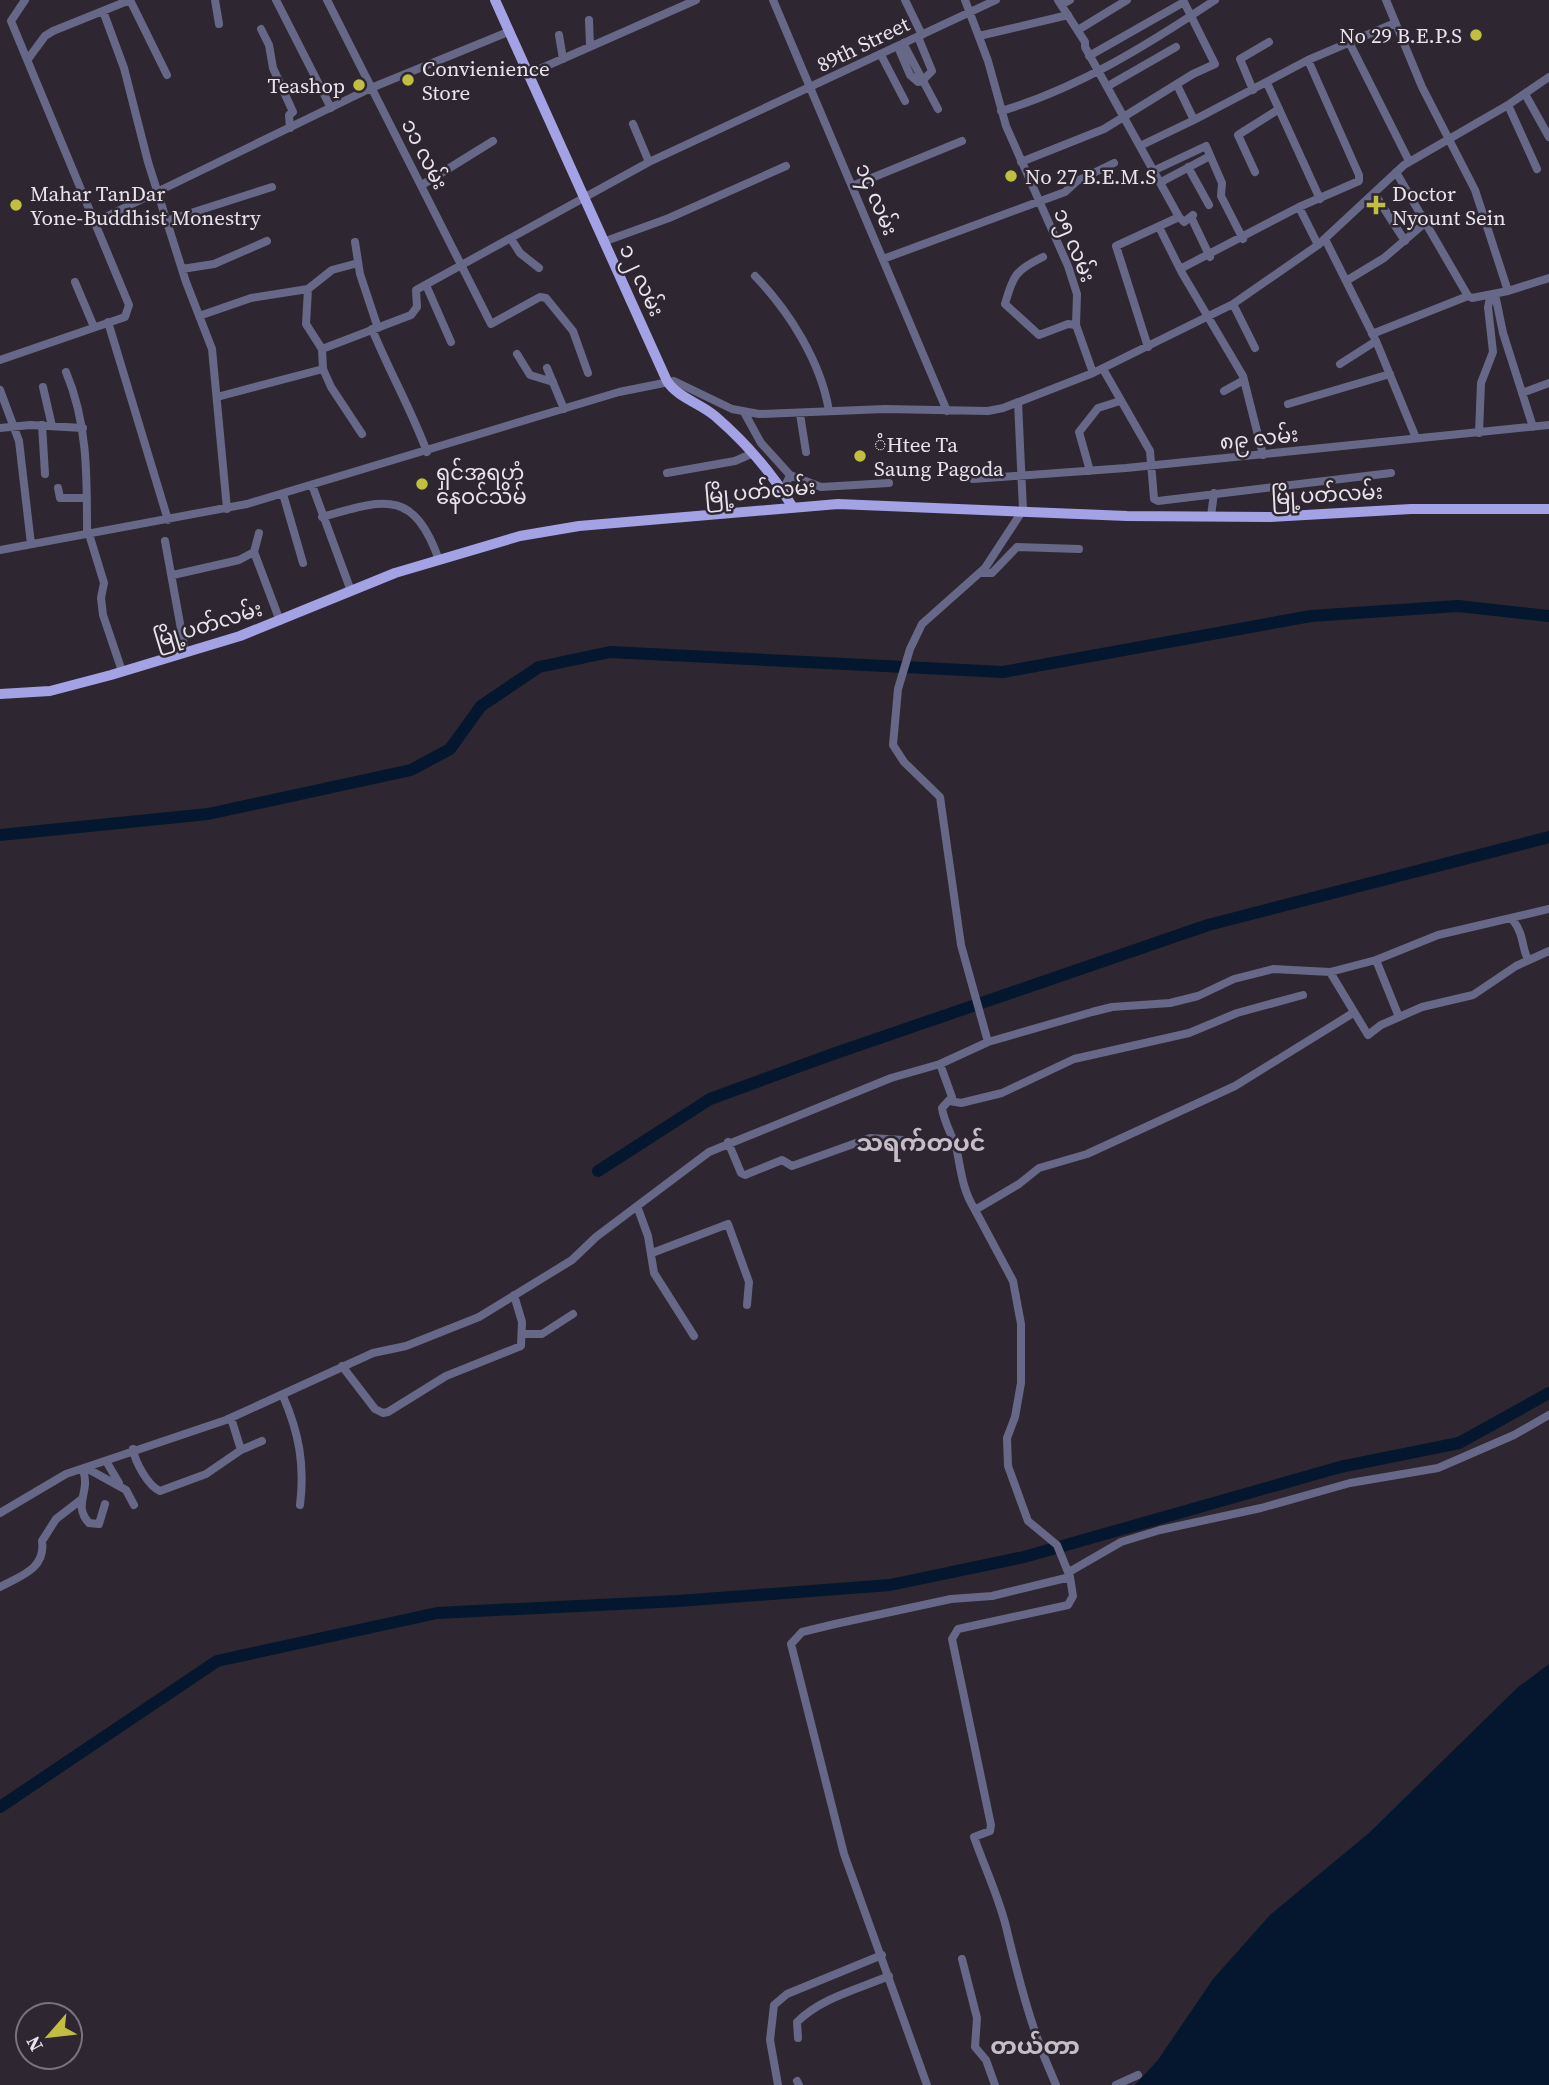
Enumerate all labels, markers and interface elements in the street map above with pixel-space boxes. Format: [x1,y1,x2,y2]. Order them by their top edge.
street label: 89th Street [812,9,914,79]
place label: No 29 B.E.P.S [1339,21,1462,50]
marker: No 29 B.E.P.S [1468,27,1484,43]
place label: Convienience Store [422,54,550,107]
place label: Teashop [268,71,345,100]
marker: Convienience Store [400,72,416,88]
marker: Teashop [351,77,367,93]
street label: ၁၁ လမ်း [395,113,456,195]
street label: ၁၄ လမ်း [846,158,906,241]
place label: No 27 B.E.M.S [1025,162,1156,191]
marker: No 27 B.E.M.S [1003,168,1019,184]
place label: Mahar TanDar Yone-Buddhist Monestry [30,179,261,232]
place label: Doctor Nyount Sein [1392,179,1506,232]
marker: Doctor Nyount Sein [1366,195,1386,215]
marker: Mahar TanDar Yone-Buddhist Monestry [8,197,24,213]
street label: ၁၅ လမ်း [1044,203,1104,287]
street label: ၁၂ လမ်း [610,238,672,322]
street label: ၈၉ လမ်း [1218,418,1300,460]
place label: ံHtee Ta Saung Pagoda [874,430,1004,483]
marker: ံHtee Ta Saung Pagoda [852,448,868,464]
place label: ရှင်အရဟံ နေဝင်သိမ် [436,457,527,514]
street label: မြို့ပတ်လမ်း [703,471,817,513]
marker: ရှင်အရဟံ နေဝင်သိမ် [414,476,430,492]
street label: မြို့ပတ်လမ်း [1270,476,1384,514]
street label: မြို့ပတ်လမ်း [150,593,267,657]
district label: သရက်တပင် [856,1126,986,1162]
north arrow [14,2001,84,2071]
district label: တယ်တာ [990,2029,1080,2062]
text: N [19,2032,49,2056]

